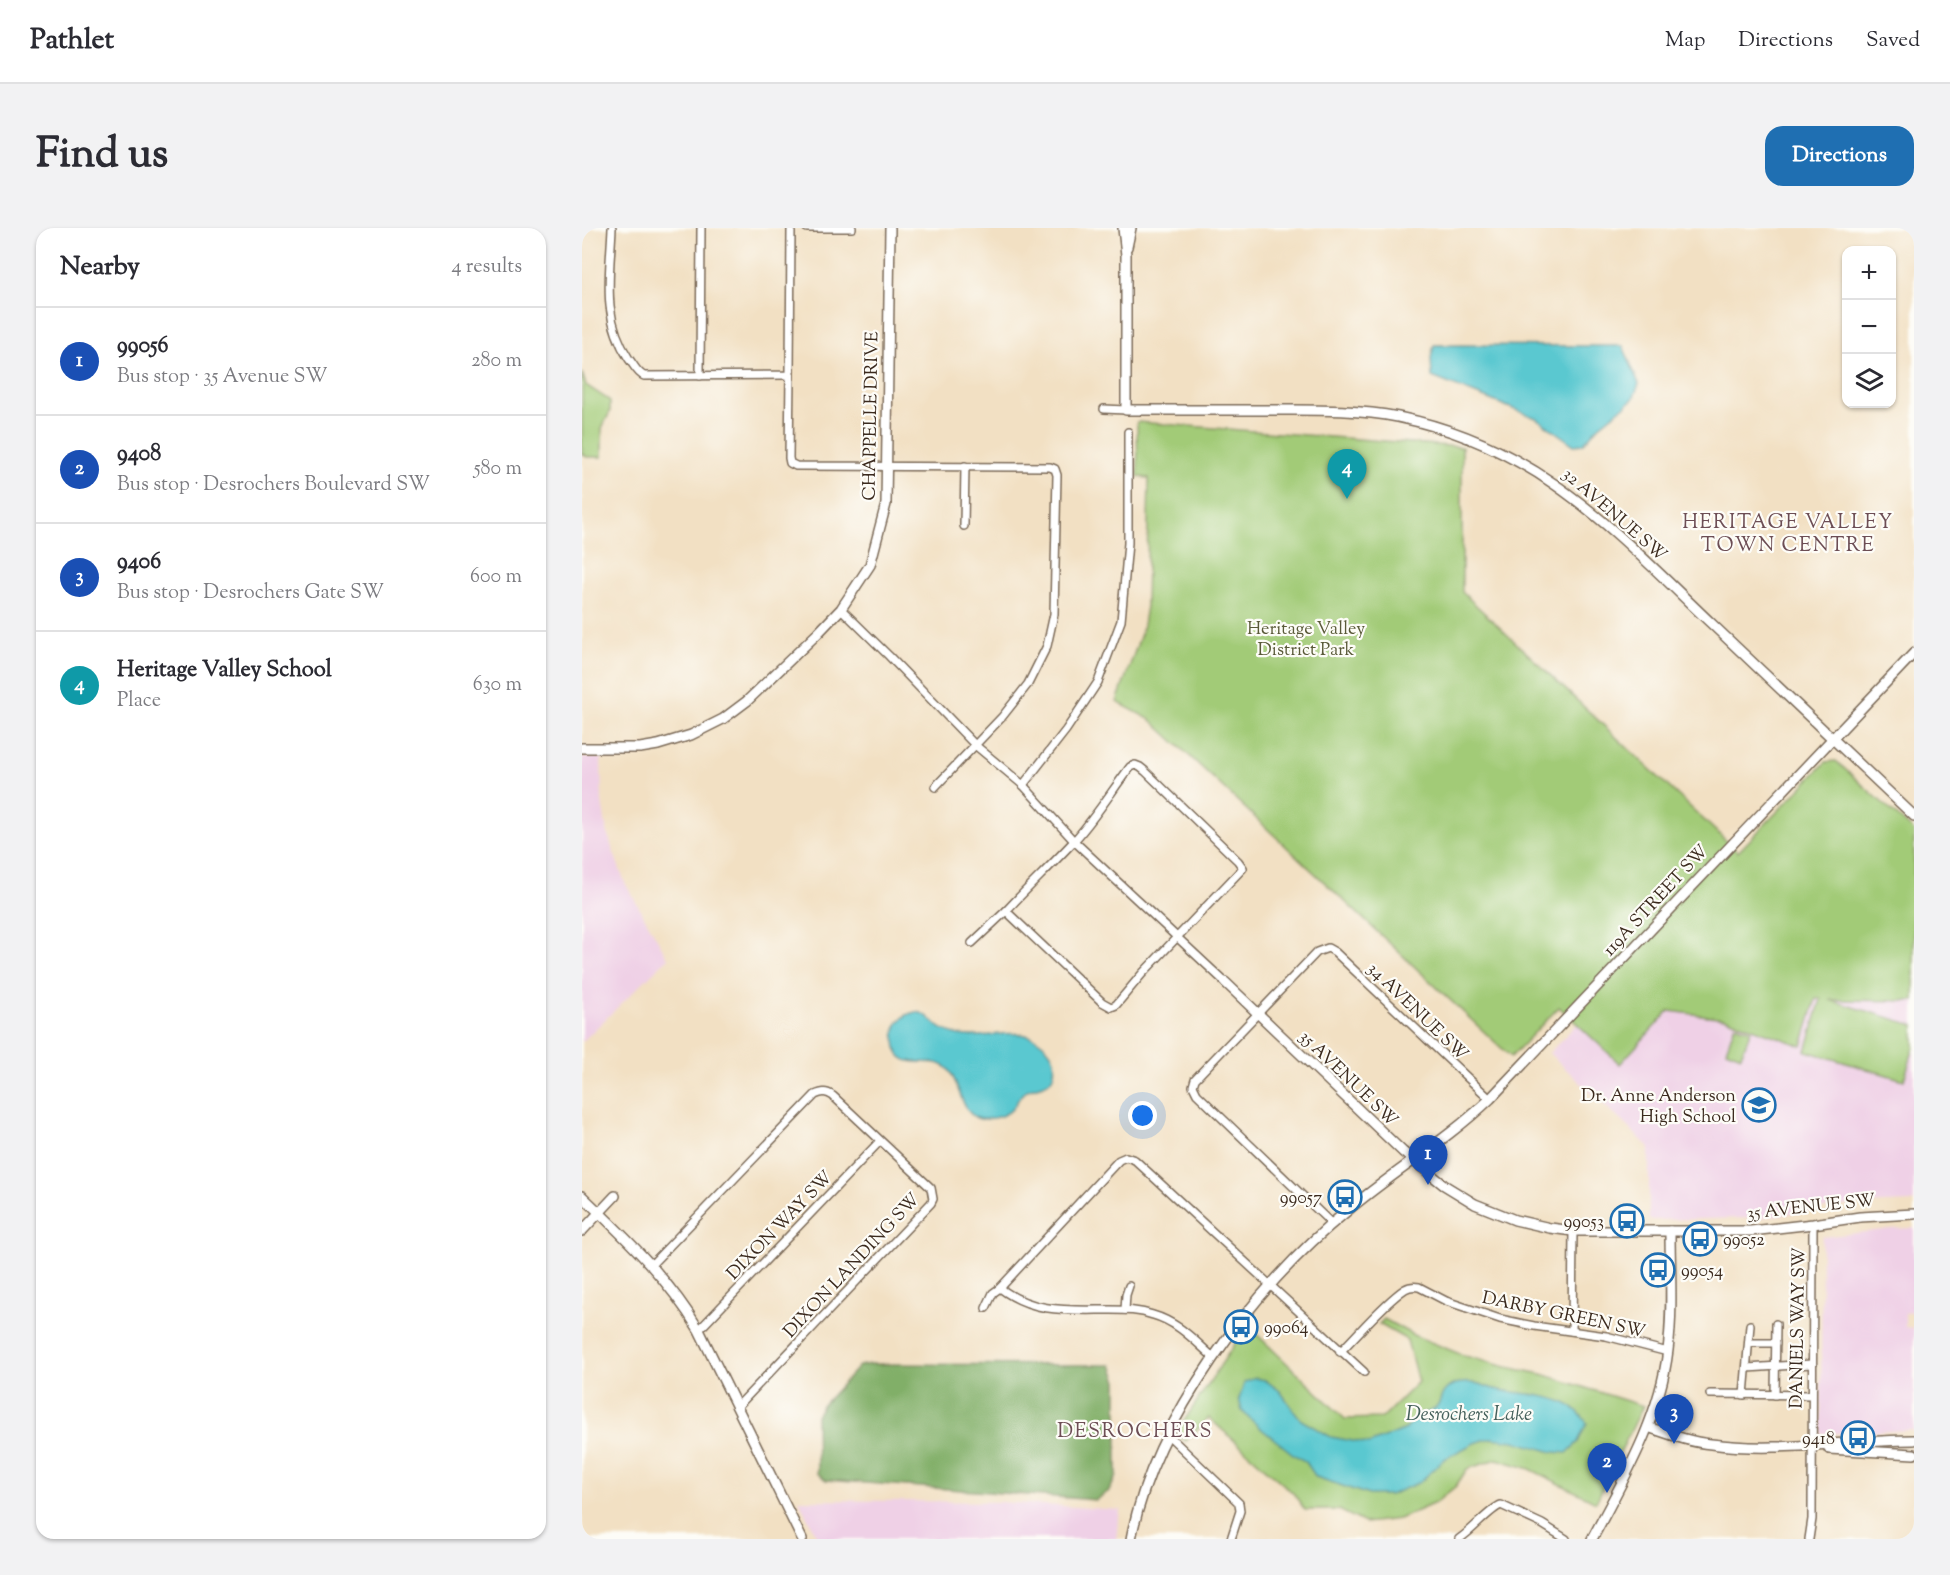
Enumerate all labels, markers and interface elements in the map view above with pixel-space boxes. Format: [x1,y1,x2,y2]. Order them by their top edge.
text: Pathlet [30,21,114,61]
text: Map [1665,26,1705,56]
text: Directions [1738,26,1833,56]
text: Saved [1866,26,1920,56]
text: Find us [36,126,168,186]
button: Directions [1765,126,1914,186]
map controls [1842,246,1896,408]
button: + [1842,246,1896,300]
text: Nearby [60,249,140,286]
text: 4 results [451,253,522,282]
button: − [1842,300,1896,354]
text: 99056 [117,331,168,363]
street label: CHAPPELLE DRIVE [858,331,886,501]
text: 1 [76,347,83,376]
text: 280 m [471,347,522,376]
button: layers [1842,354,1896,408]
text: Bus stop · 35 Avenue SW [117,363,327,392]
text: 9408 [117,439,161,471]
pin: 4 [1328,450,1366,499]
text: 2 [75,455,84,484]
text: 580 m [474,455,522,484]
street label: 32 AVENUE SW [1556,463,1672,568]
text: Bus stop · Desrochers Boulevard SW [117,471,430,500]
district label: HERITAGE VALLEY TOWN CENTRE [1682,509,1894,561]
text: 9406 [117,547,161,579]
text: 3 [75,563,84,592]
text: 600 m [470,563,522,592]
text: Bus stop · Desrochers Gate SW [117,579,384,608]
park label: Heritage Valley District Park [1247,617,1365,664]
text: Heritage Valley School [117,655,332,687]
text: 4 [74,671,85,700]
text: 630 m [473,671,522,700]
text: Place [117,687,161,716]
street label: 119A STREET SW [1598,840,1715,963]
street label: 34 AVENUE SW [1360,957,1473,1068]
street label: 35 AVENUE SW [1292,1025,1403,1134]
place label: Dr. Anne Anderson High School [1581,1084,1736,1131]
school or university icon: Dr. Anne Anderson High School [1741,1087,1777,1123]
your location [1128,1101,1157,1130]
pin: 1 [1408,1136,1448,1185]
street label: DIXON WAY SW [721,1166,839,1287]
bus stop icon: 99057 [1327,1179,1363,1215]
place label: 99057 [1280,1186,1322,1212]
street label: DIXON LANDING SW [778,1188,927,1345]
street label: 35 AVENUE SW [1746,1188,1877,1228]
bus stop icon: 99053 [1609,1203,1645,1239]
place label: 99053 [1564,1210,1604,1236]
bus stop icon: 99052 [1682,1221,1718,1257]
place label: 99052 [1723,1228,1765,1254]
street label: DANIELS WAY SW [1785,1247,1813,1409]
bus stop icon: 99054 [1640,1252,1676,1288]
place label: 99054 [1681,1259,1723,1285]
street label: DARBY GREEN SW [1479,1286,1648,1346]
bus stop icon: 99064 [1223,1309,1259,1345]
place label: 99064 [1264,1316,1309,1342]
pin: 3 [1654,1394,1694,1444]
water label: Desrochers Lake [1406,1401,1532,1430]
district label: DESROCHERS [1057,1418,1213,1447]
bus stop icon: 9418 [1840,1420,1876,1456]
place label: 9418 [1802,1427,1835,1453]
pin: 2 [1588,1444,1626,1493]

